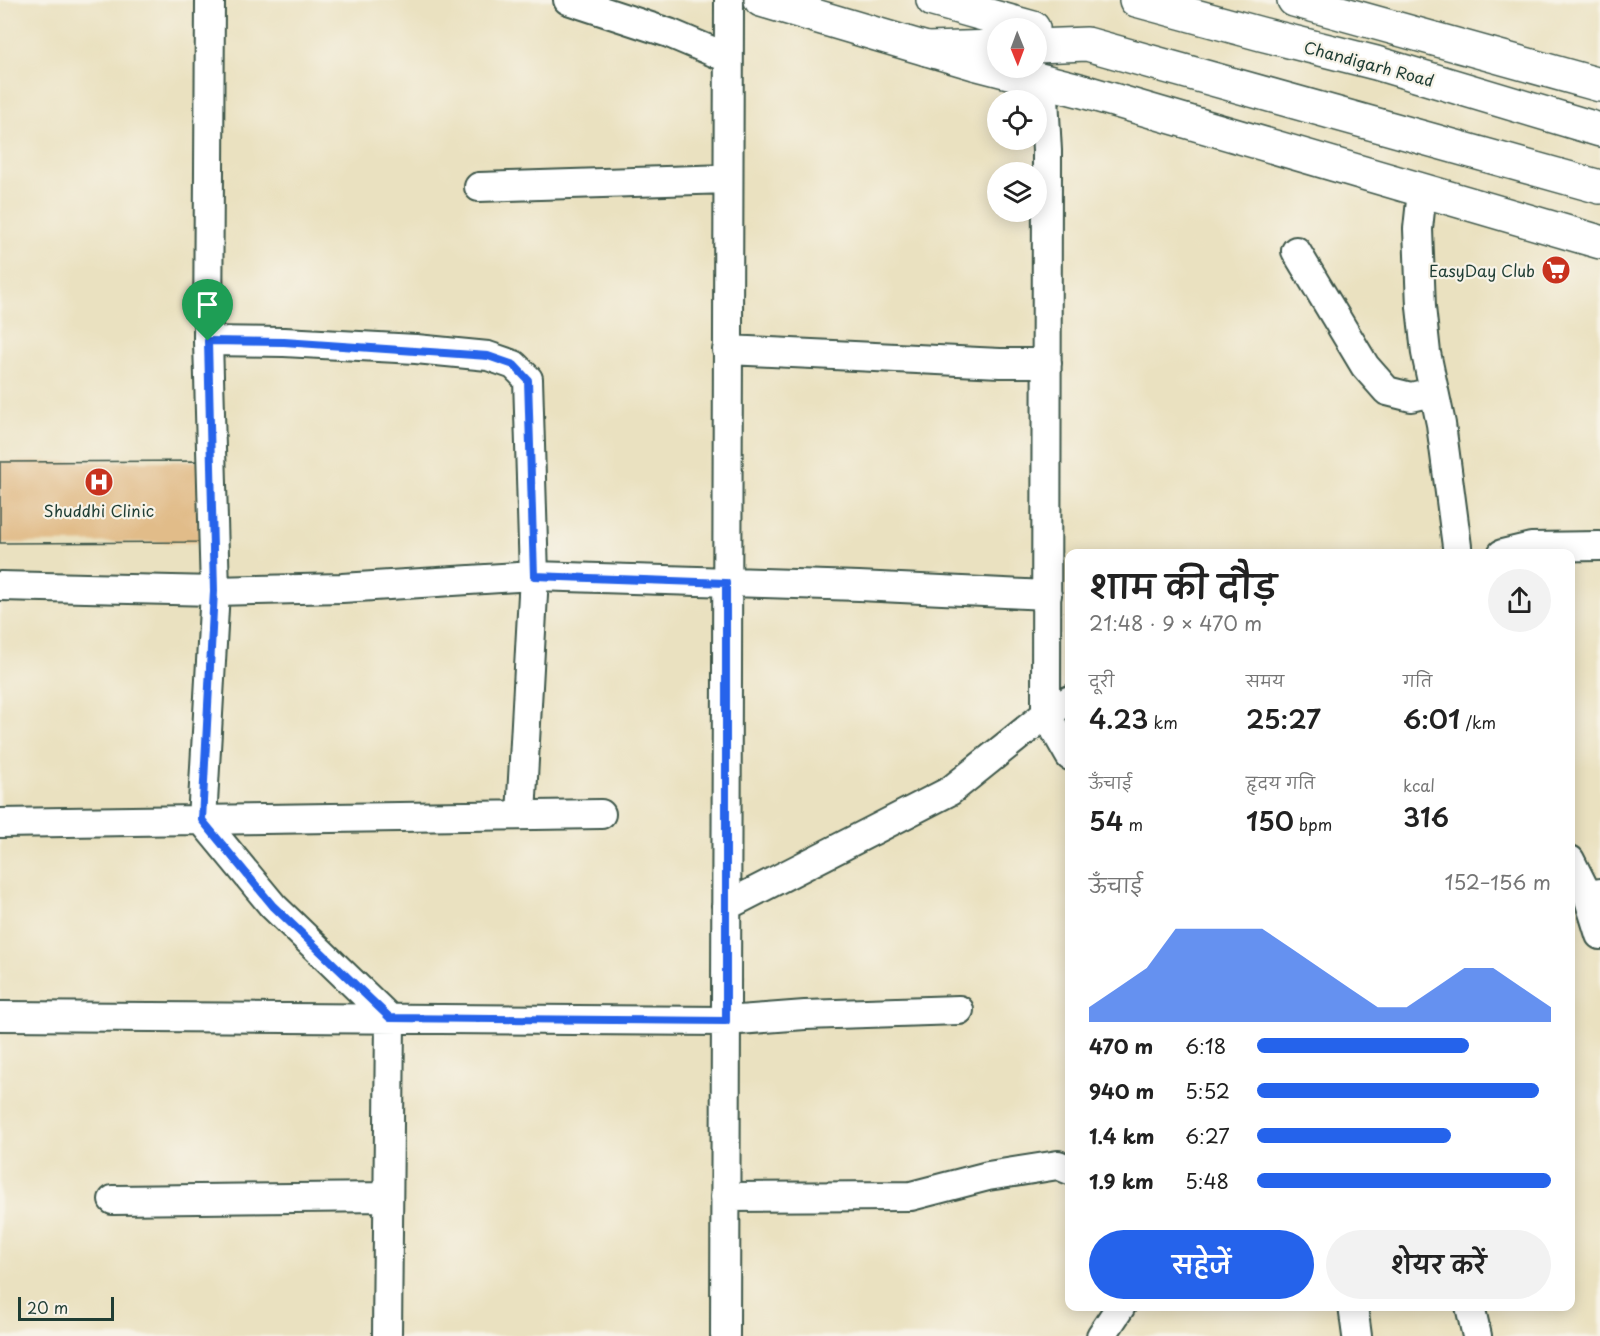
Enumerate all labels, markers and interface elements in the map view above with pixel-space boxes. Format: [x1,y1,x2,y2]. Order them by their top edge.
north arrow [987,18,1047,78]
map controls [987,18,1047,222]
street label: Chandigarh Road [1301,34,1437,92]
button: locate [987,90,1047,150]
button: layers [987,162,1047,222]
supermarket icon: EasyDay Club [1540,254,1572,286]
place label: EasyDay Club [1429,258,1535,282]
pin [182,279,233,341]
icon: arrive [191,288,224,321]
hospital icon: Shuddhi Clinic [83,466,115,498]
place label: Shuddhi Clinic [44,498,154,522]
text: शाम की दौड़ [1089,560,1277,610]
button: share [1488,569,1551,632]
text: 21:48 · 9 × 470 m [1089,608,1262,638]
text: दूरी [1089,668,1114,692]
text: समय [1246,668,1284,692]
text: गति [1403,668,1432,692]
text: 4.23 [1089,699,1148,738]
text: 25:27 [1246,699,1321,738]
text: 6:01 [1403,699,1460,738]
text: km [1148,710,1178,734]
text: /km [1460,710,1496,734]
text: ऊँचाई [1089,770,1132,794]
text: हृदय गति [1246,770,1315,794]
text: kcal [1403,773,1435,797]
text: 316 [1403,797,1449,836]
text: 54 [1089,801,1123,840]
text: 150 [1246,801,1294,840]
text: m [1123,812,1143,836]
text: bpm [1294,812,1332,836]
text: 152–156 m [1445,867,1551,897]
text: ऊँचाई [1089,870,1143,900]
text: 470 m [1089,1031,1153,1061]
text: 6:18 [1185,1031,1226,1061]
text: 940 m [1089,1076,1154,1106]
text: 5:52 [1185,1076,1230,1106]
text: 1.4 km [1089,1121,1155,1151]
text: 6:27 [1185,1121,1230,1151]
text: 1.9 km [1089,1166,1154,1196]
text: 5:48 [1185,1166,1229,1196]
button: सहेजें [1089,1230,1314,1299]
button: शेयर करें [1326,1230,1551,1299]
scale bar [18,1294,114,1322]
text: 20 m [27,1295,68,1319]

